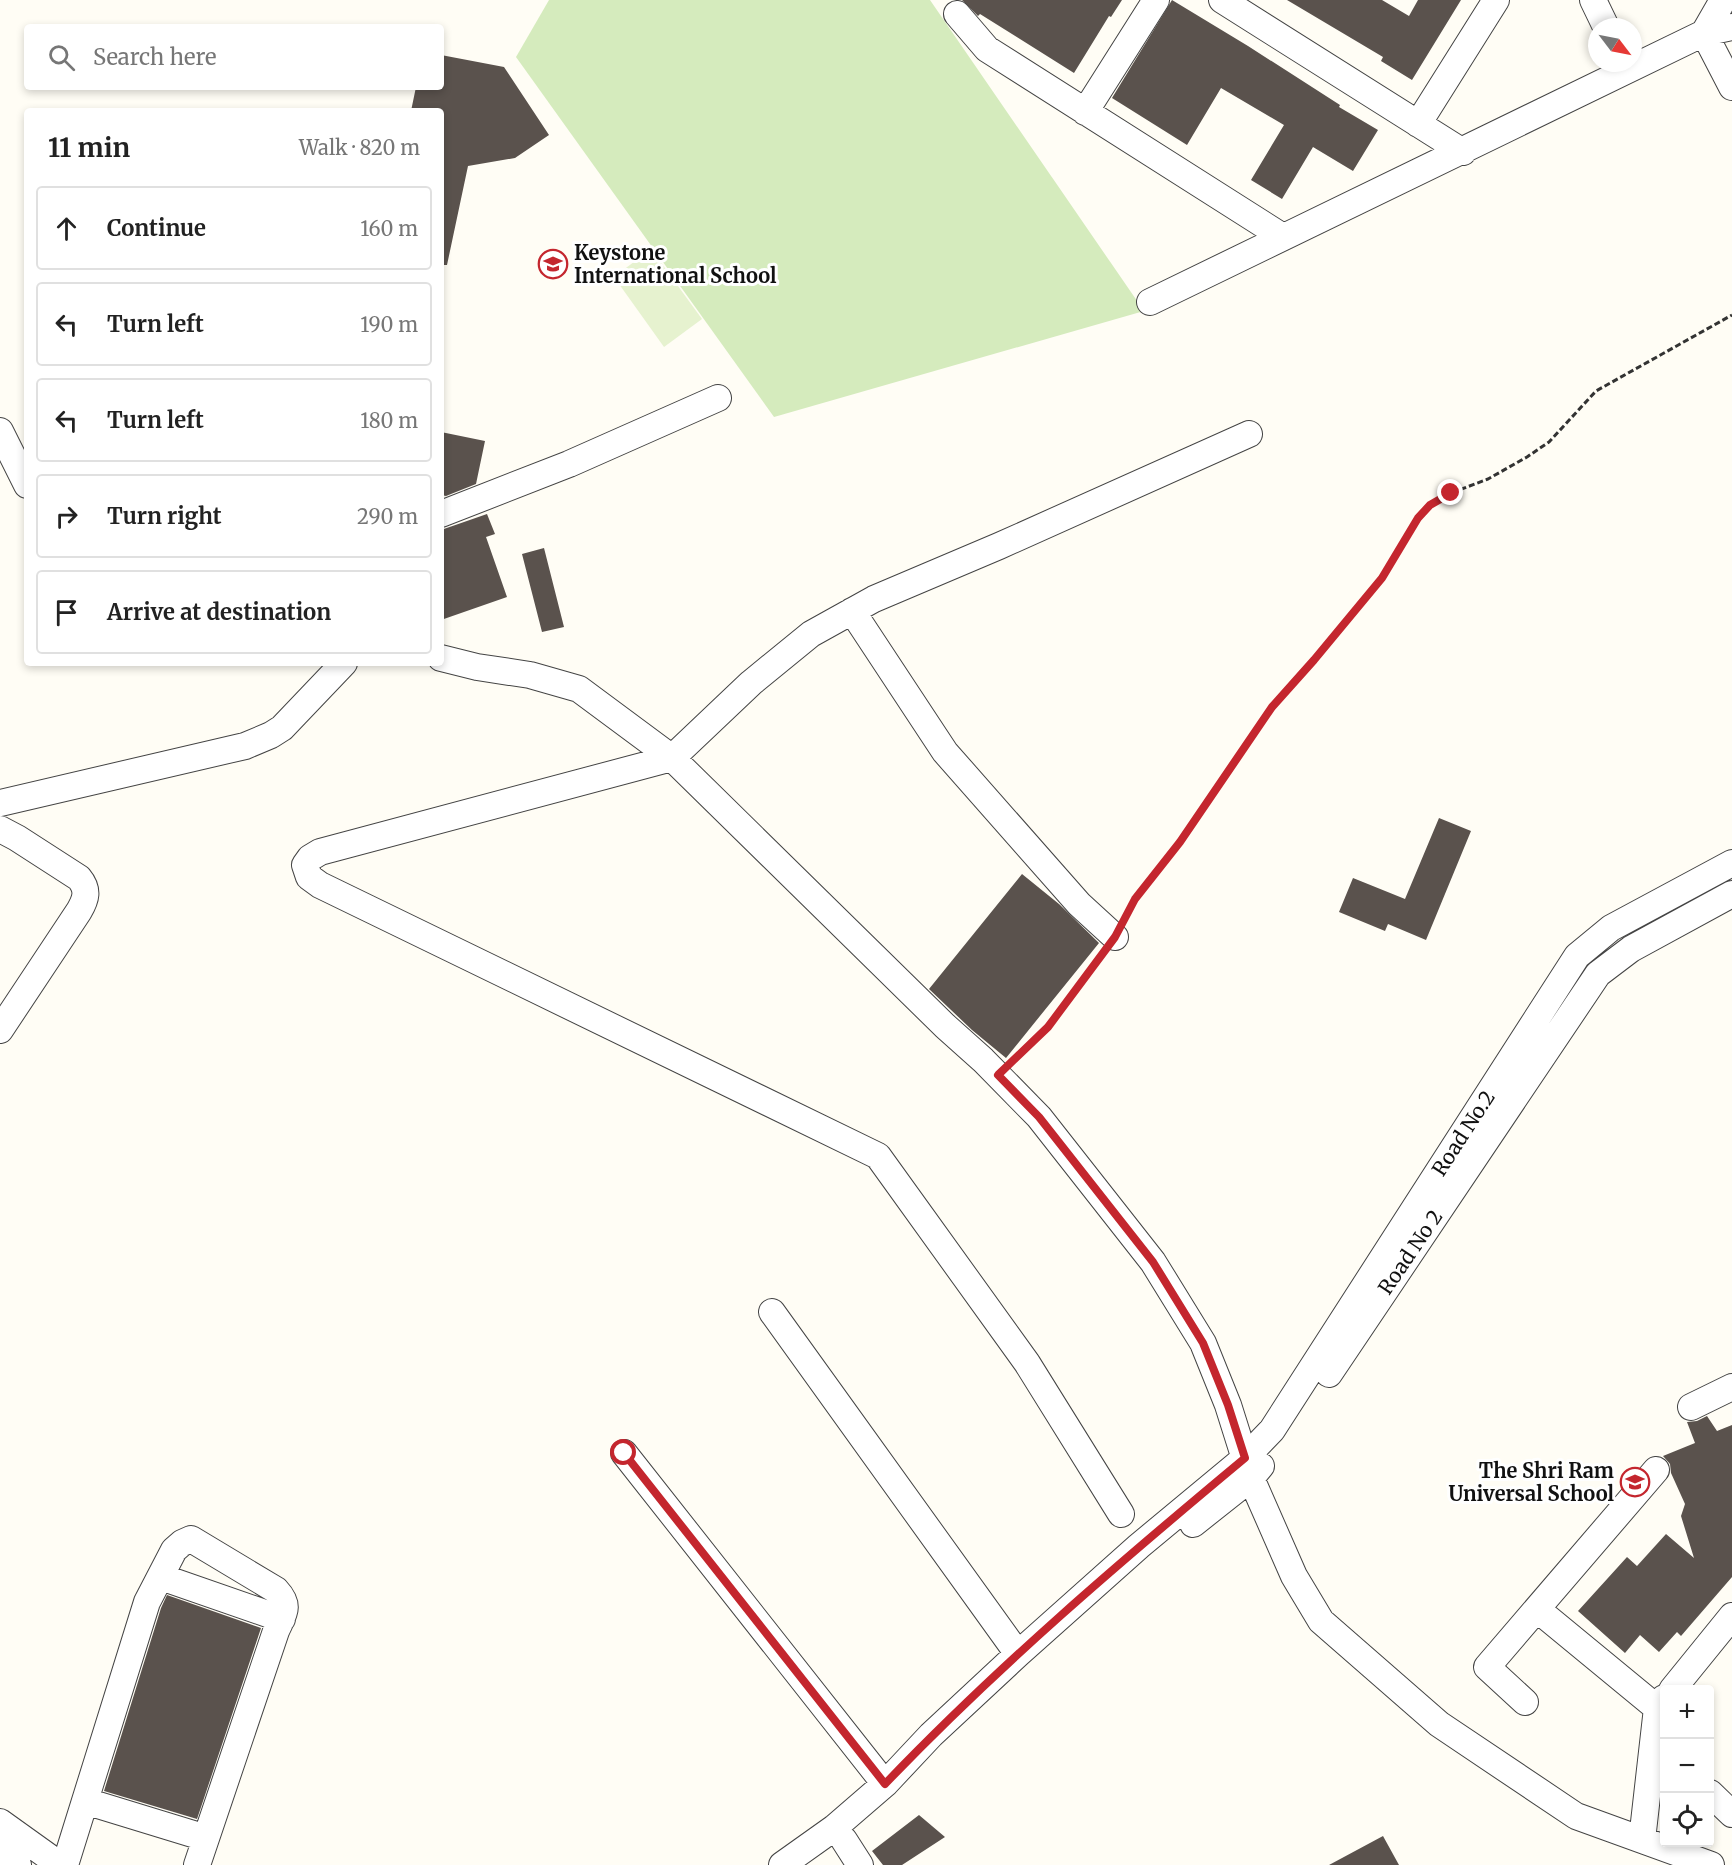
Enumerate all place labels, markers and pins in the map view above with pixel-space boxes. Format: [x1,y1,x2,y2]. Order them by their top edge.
place label: Keystone International School [574,240,777,288]
school or university icon: Keystone International School [537,248,569,280]
place label: The Shri Ram Universal School [1449,1458,1614,1506]
school or university icon: The Shri Ram Universal School [1619,1466,1651,1498]

